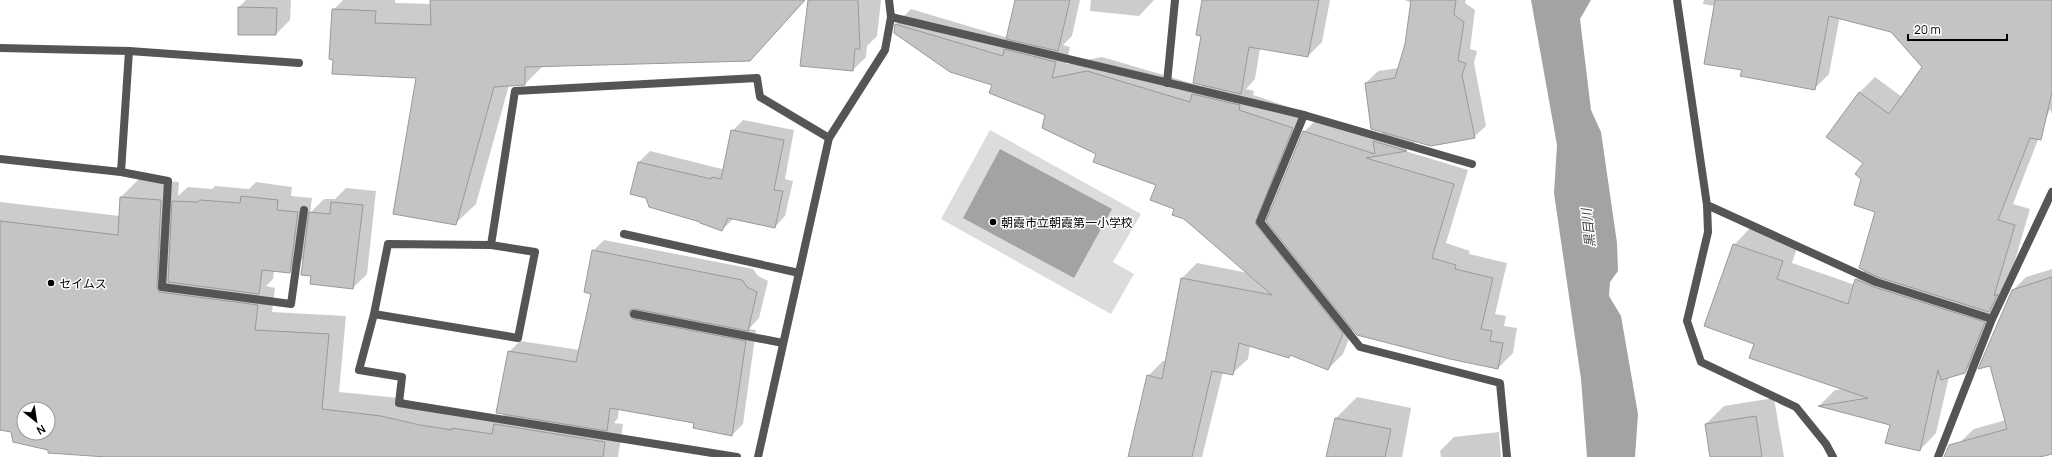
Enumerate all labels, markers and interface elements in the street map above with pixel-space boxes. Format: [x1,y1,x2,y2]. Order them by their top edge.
scale bar [1908,16,2007,42]
text: 20 m [1914,21,1941,38]
water label: 黒目川 [1577,206,1599,248]
place label: 朝霞市立朝霞第一小学校 [1001,214,1133,231]
marker: 朝霞市立朝霞第一小学校 [988,217,998,227]
place label: セイムス [59,275,107,292]
marker: セイムス [46,278,56,288]
north arrow [16,401,56,441]
text: N [34,422,48,439]

